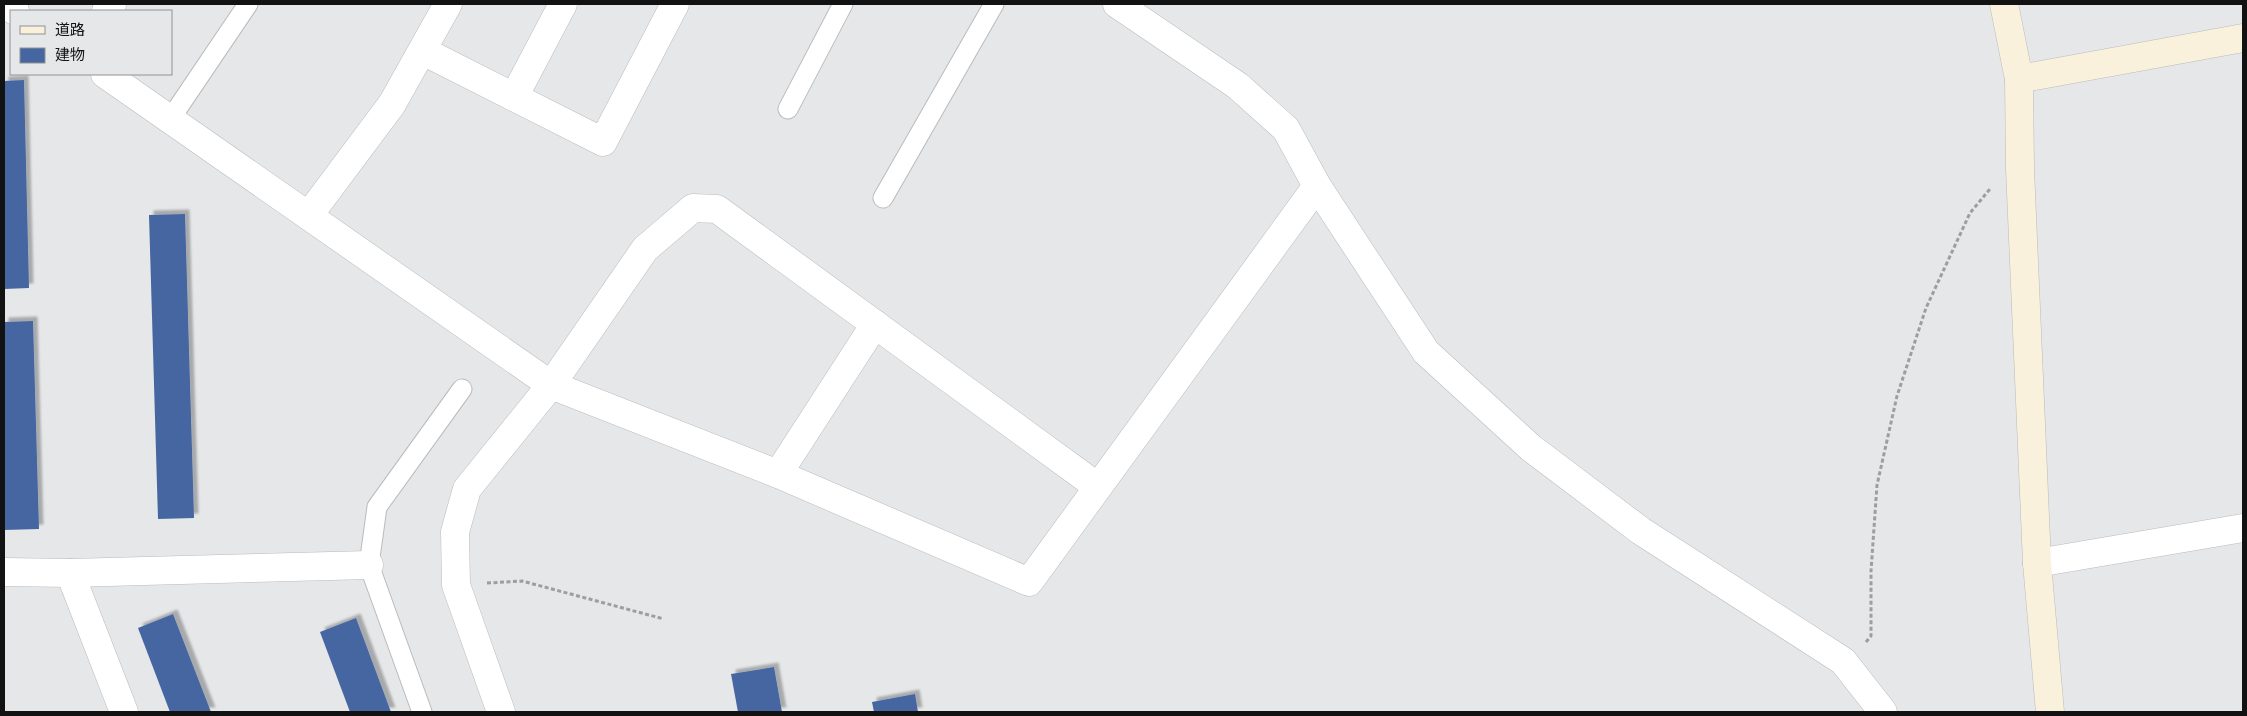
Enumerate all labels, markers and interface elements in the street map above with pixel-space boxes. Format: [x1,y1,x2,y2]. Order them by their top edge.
legend [10,10,172,75]
text: 道路 [55,21,85,38]
text: 建物 [55,46,85,63]

